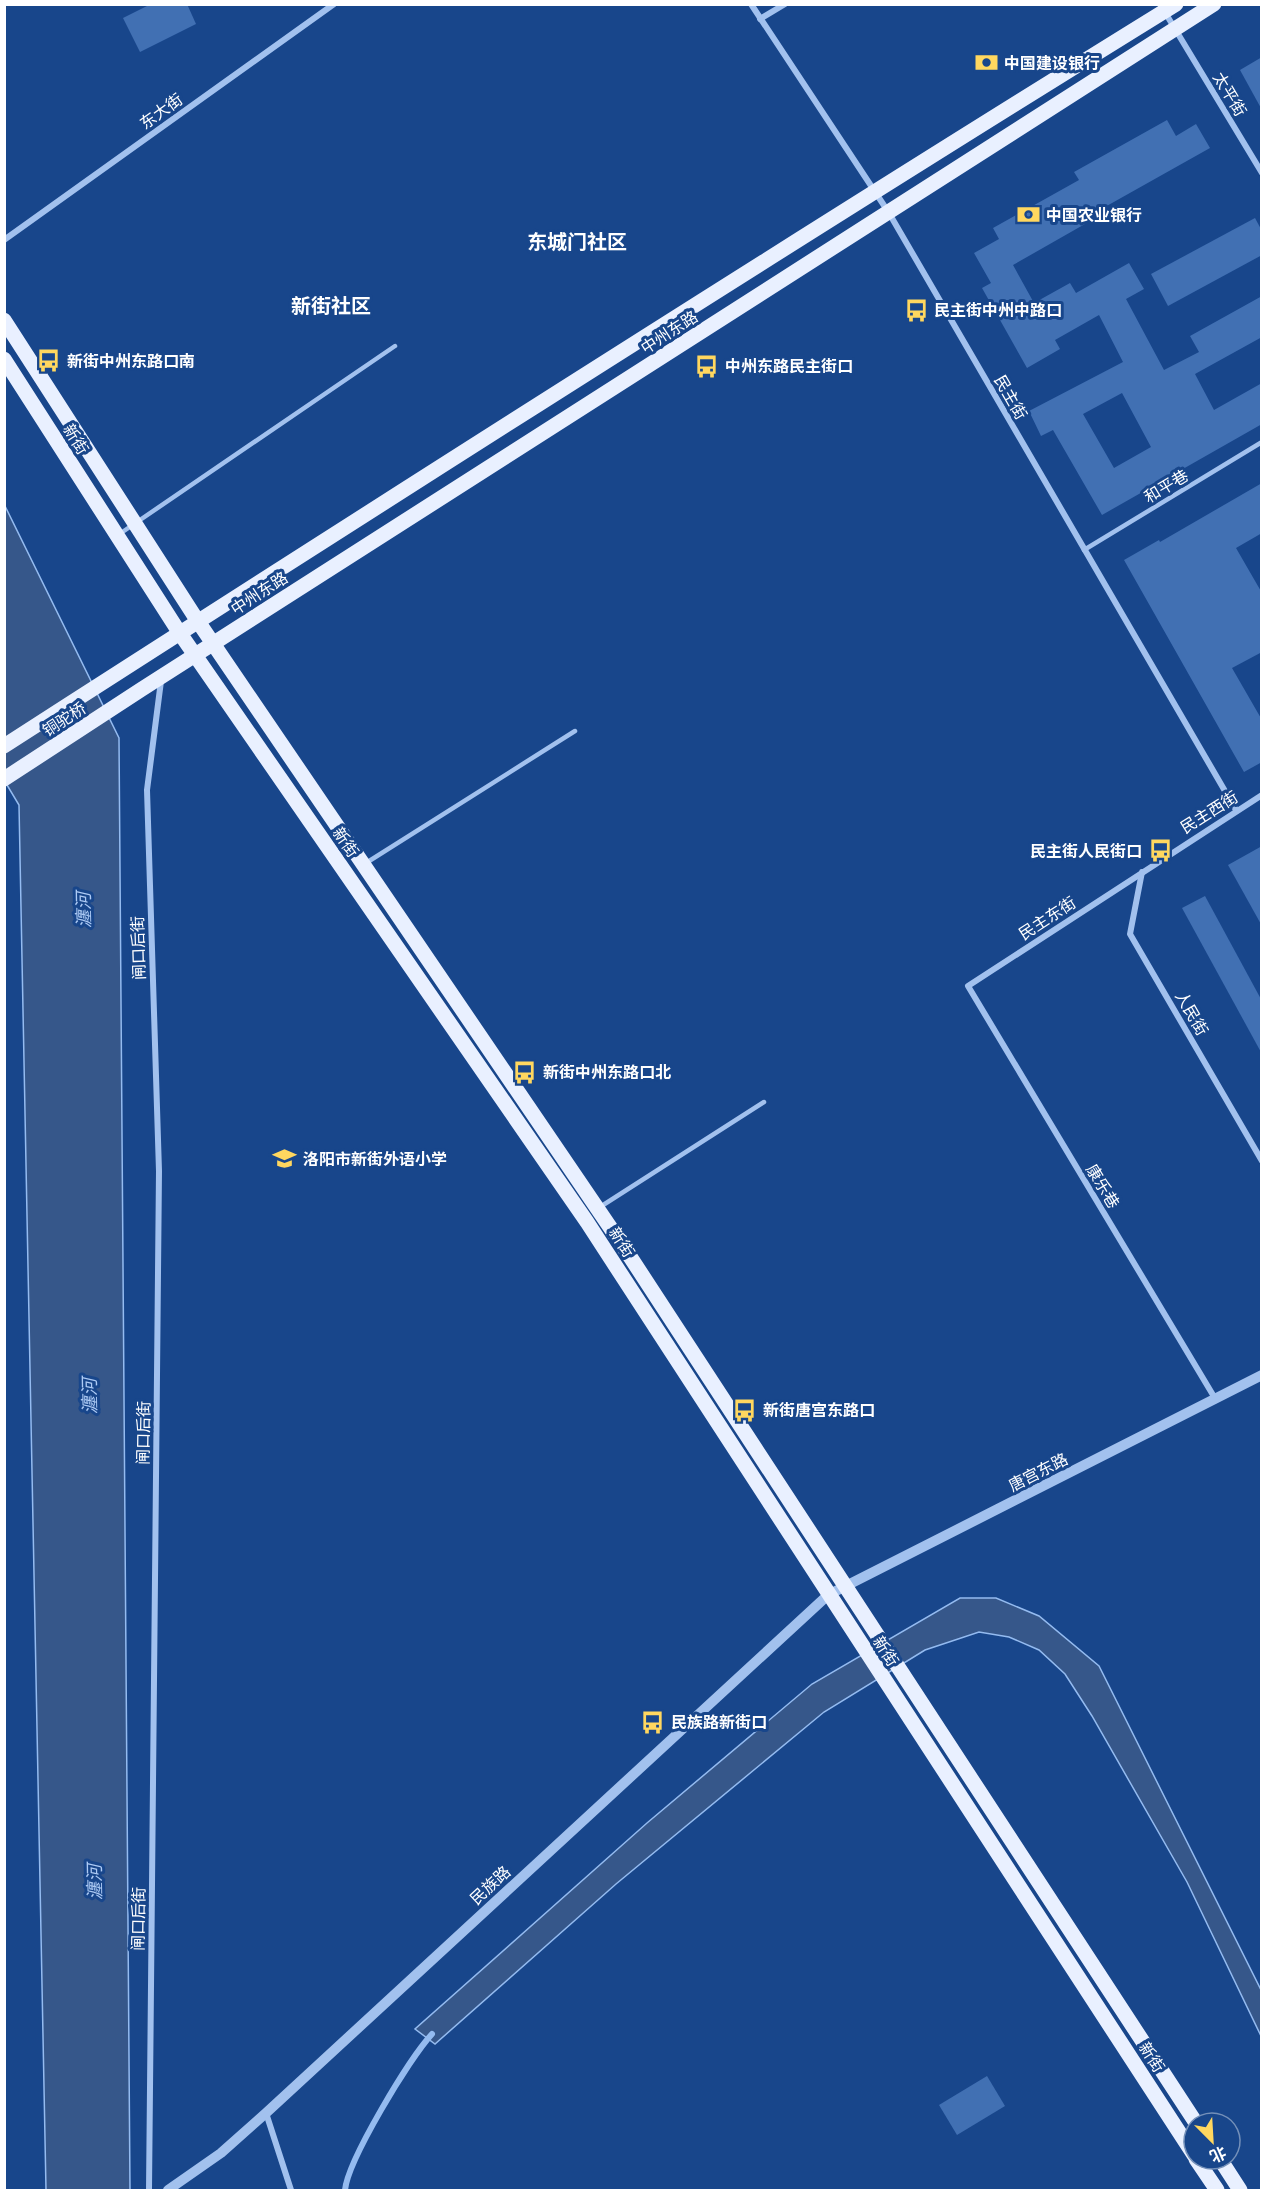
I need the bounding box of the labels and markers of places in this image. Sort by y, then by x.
bank icon: 中国建设银行 [973,50,999,76]
place label: 中国建设银行 [1004,52,1100,74]
bank icon: 中国农业银行 [1015,202,1041,228]
place label: 中国农业银行 [1046,204,1142,226]
bus stop icon: 民主街中州中路口 [903,297,929,323]
place label: 民主街中州中路口 [934,299,1062,321]
bus stop icon: 新街中州东路口南 [36,348,62,374]
place label: 新街中州东路口南 [67,350,195,372]
bus stop icon: 中州东路民主街口 [694,353,720,379]
place label: 中州东路民主街口 [725,355,853,377]
bus stop icon: 民主街人民街口 [1147,838,1173,864]
place label: 民主街人民街口 [1030,840,1142,862]
bus stop icon: 新街中州东路口北 [512,1059,538,1085]
place label: 新街中州东路口北 [543,1061,671,1083]
school or university icon: 洛阳市新街外语小学 [272,1146,298,1172]
place label: 洛阳市新街外语小学 [303,1148,447,1170]
bus stop icon: 新街唐宫东路口 [732,1397,758,1423]
place label: 新街唐宫东路口 [763,1399,875,1421]
bus stop icon: 民族路新街口 [640,1709,666,1735]
place label: 民族路新街口 [671,1711,767,1733]

